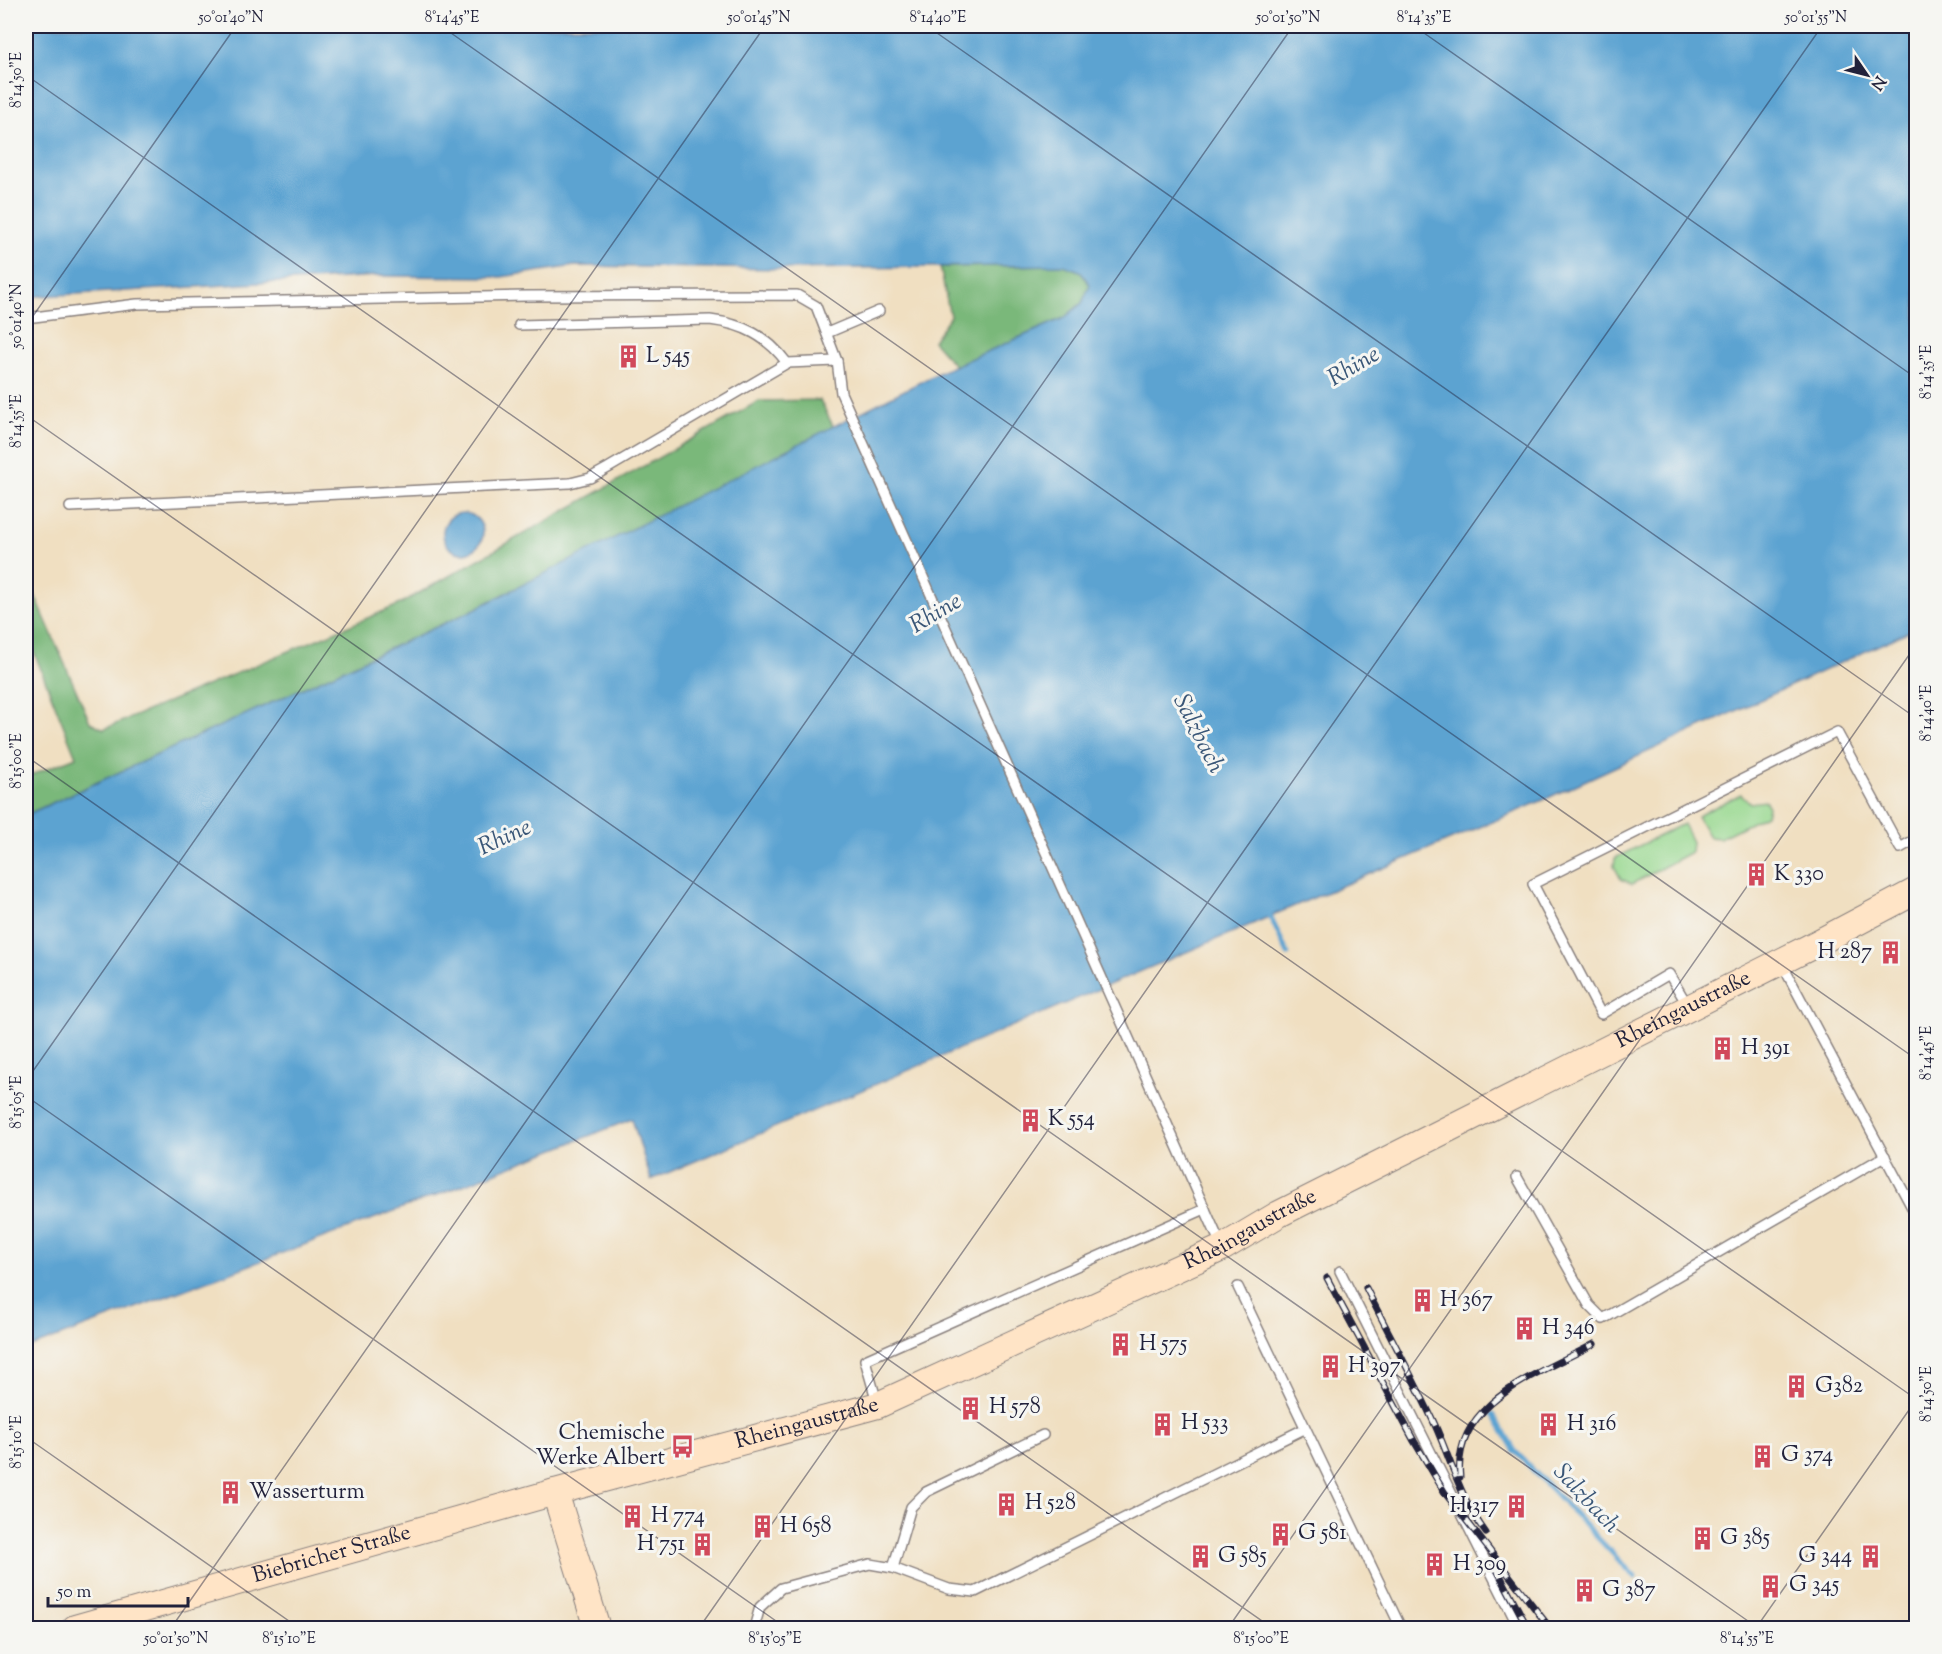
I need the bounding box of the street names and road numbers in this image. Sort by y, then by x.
street label: Rheingaustraße [1611,963,1757,1058]
street label: Rheingaustraße [1179,1181,1323,1279]
street label: Rheingaustraße [732,1389,883,1459]
street label: Biebricher Straße [249,1518,415,1593]

